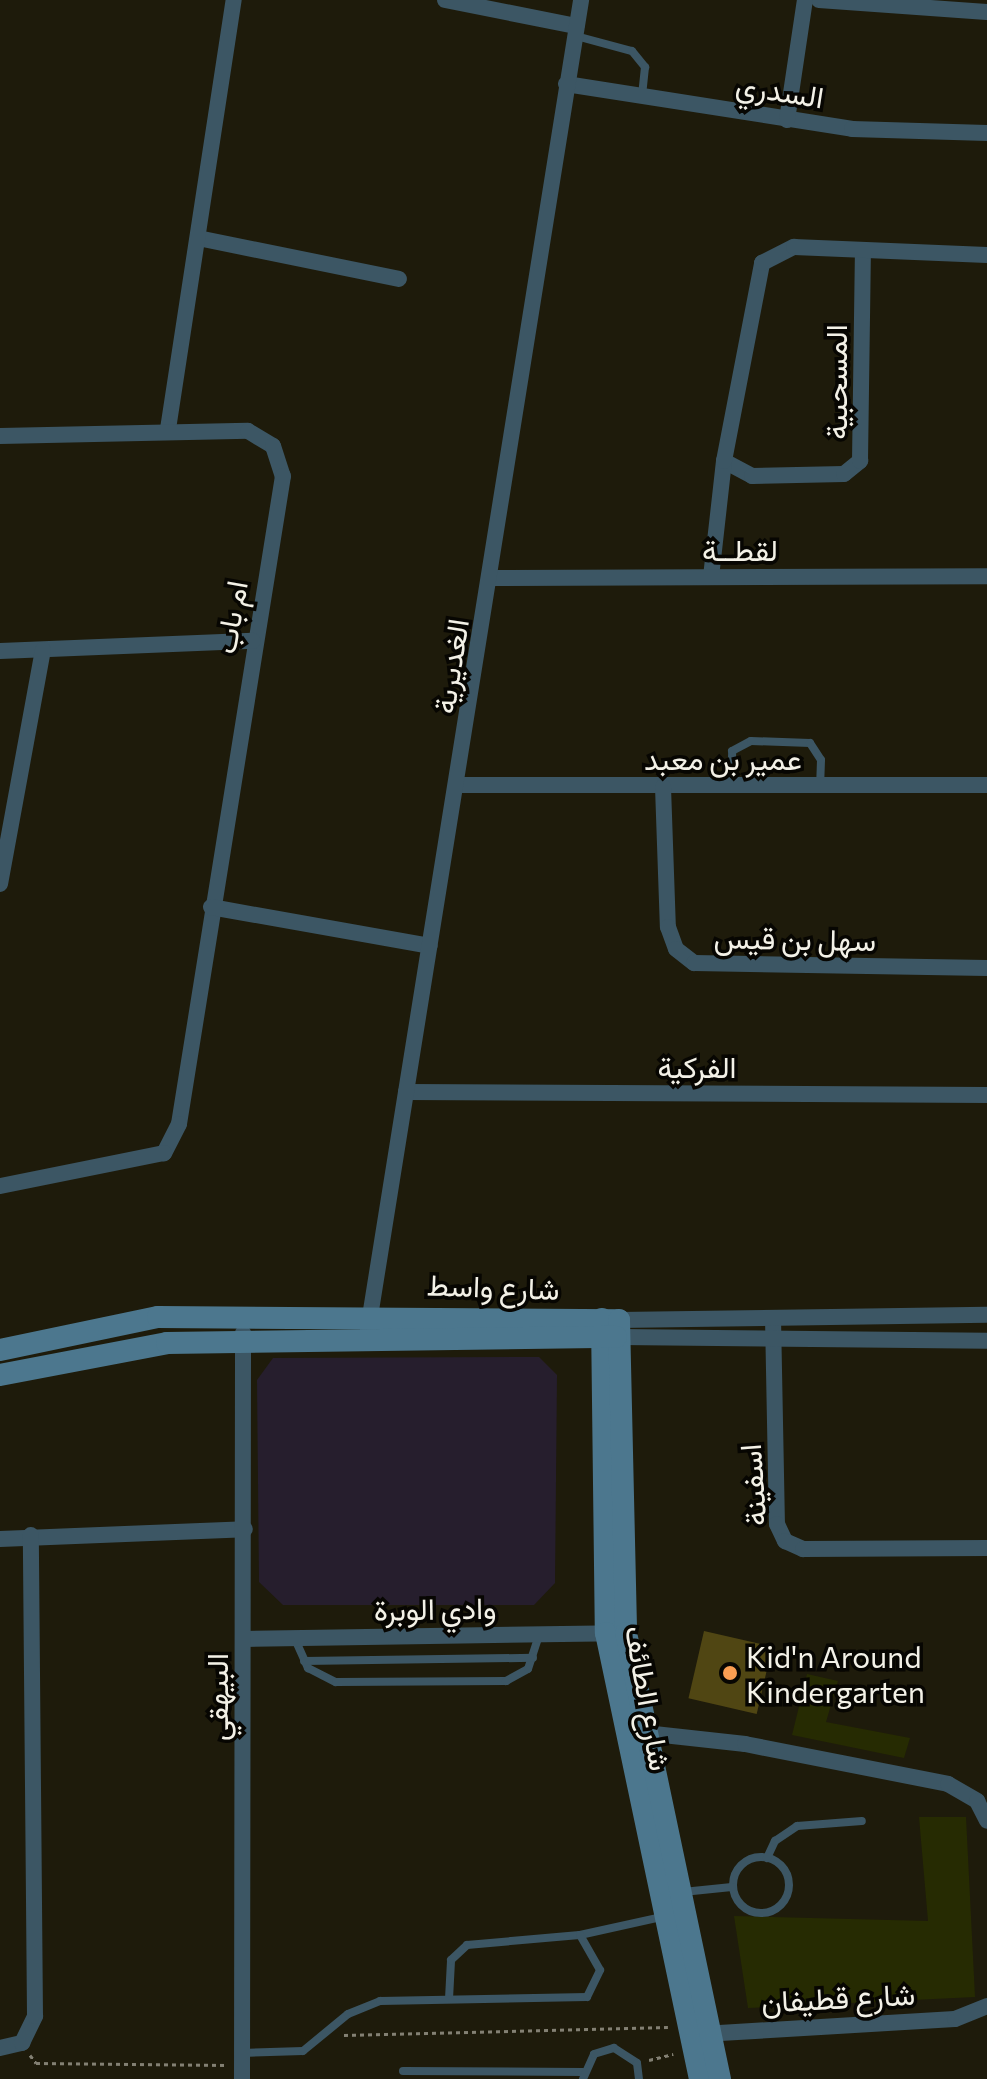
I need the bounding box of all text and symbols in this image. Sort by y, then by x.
street label: السدري [734,65,826,115]
street label: المسحبية [817,324,853,440]
street label: لقطــة [702,531,778,567]
street label: ام باب [206,578,254,656]
street label: الغديرية [425,616,475,716]
street label: عمير بن معبد [644,740,802,776]
street label: سهل بن قيس [714,919,876,957]
street label: الفركية [657,1048,737,1084]
street label: شارع واسط [426,1266,560,1306]
street label: اسفينة [731,1443,773,1527]
street label: وادي الوبرة [373,1589,497,1627]
street label: شارع الطائف [619,1623,679,1773]
place label: Kid'n Around Kindergarten [746,1638,925,1708]
street label: البيهقي [198,1653,234,1741]
marker: Kid'n Around Kindergarten [721,1664,739,1682]
street label: شارع قطيفان [760,1975,916,2019]

